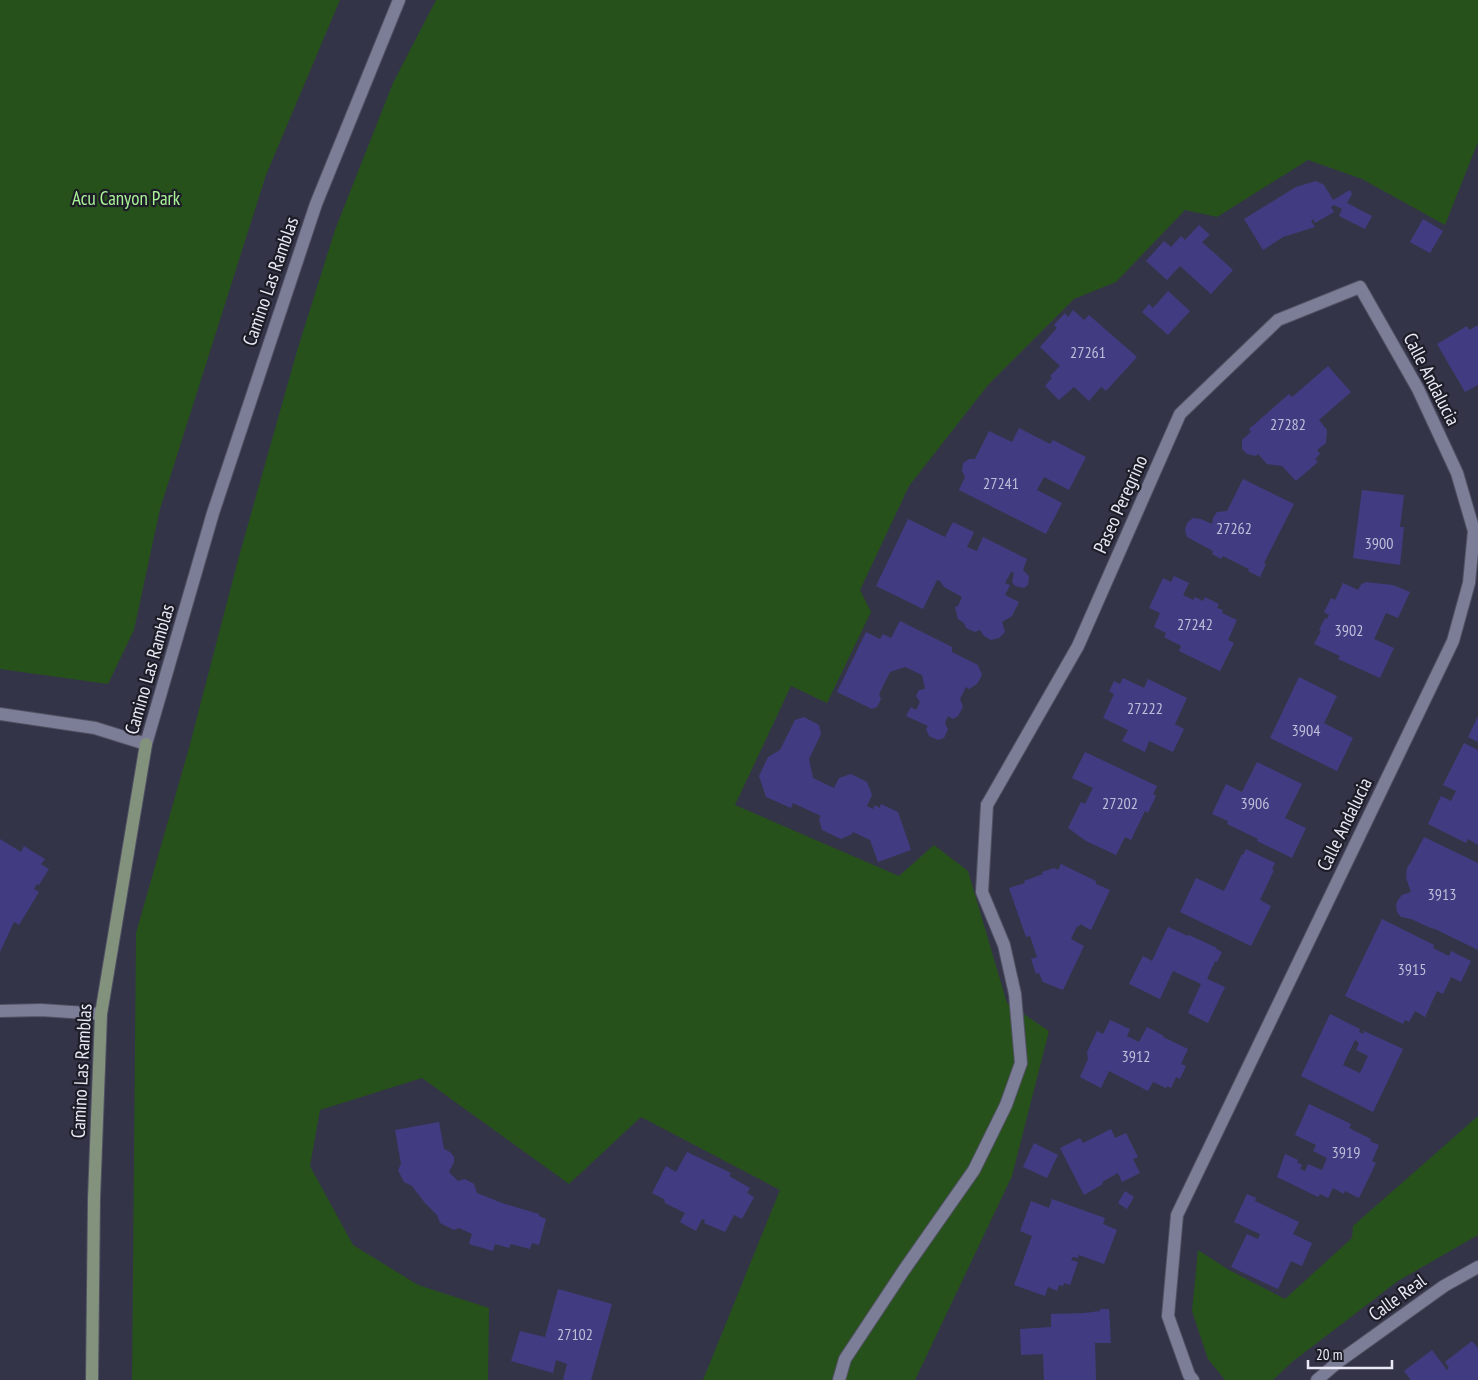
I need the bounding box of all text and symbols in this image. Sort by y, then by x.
park label: Acu Canyon Park [72,186,181,210]
street label: Camino Las Ramblas [237,213,303,349]
street label: Calle Andalucia [1398,329,1466,429]
house number: 27261 [1070,342,1106,362]
house number: 27282 [1270,414,1306,434]
street label: Paseo Peregrino [1088,451,1152,557]
house number: 27241 [983,473,1019,493]
house number: 27262 [1216,518,1252,538]
house number: 3900 [1365,533,1393,553]
street label: Camino Las Ramblas [119,601,179,737]
house number: 27242 [1177,614,1213,634]
house number: 3902 [1335,620,1363,640]
house number: 27222 [1127,698,1163,718]
house number: 3904 [1292,720,1320,740]
street label: Calle Andalucia [1311,774,1377,874]
house number: 27202 [1102,793,1138,813]
house number: 3906 [1241,793,1269,813]
house number: 3913 [1428,884,1456,904]
house number: 3915 [1398,959,1426,979]
street label: Camino Las Ramblas [65,1003,97,1139]
house number: 3912 [1122,1046,1150,1066]
house number: 3919 [1332,1142,1360,1162]
street label: Calle Real [1364,1268,1431,1326]
house number: 27102 [557,1324,593,1344]
scale bar [1308,1338,1392,1370]
text: 20 m [1316,1345,1342,1364]

